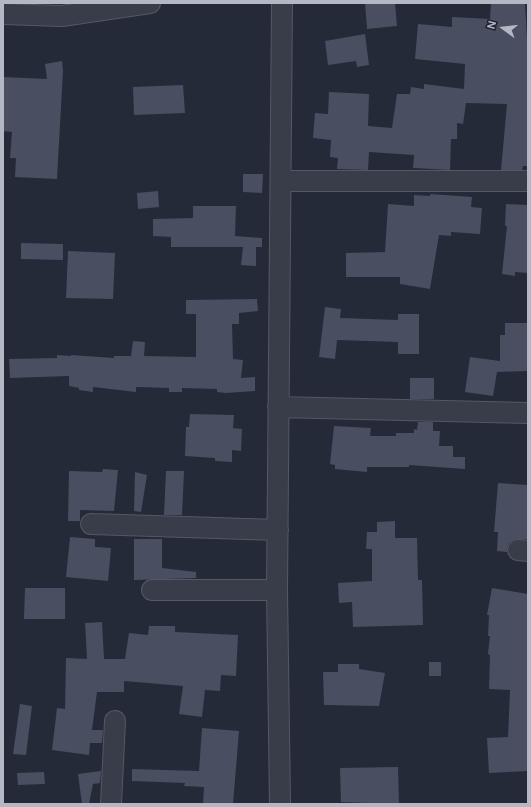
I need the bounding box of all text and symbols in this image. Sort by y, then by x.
north arrow [483,8,523,48]
text: N [484,19,499,31]

